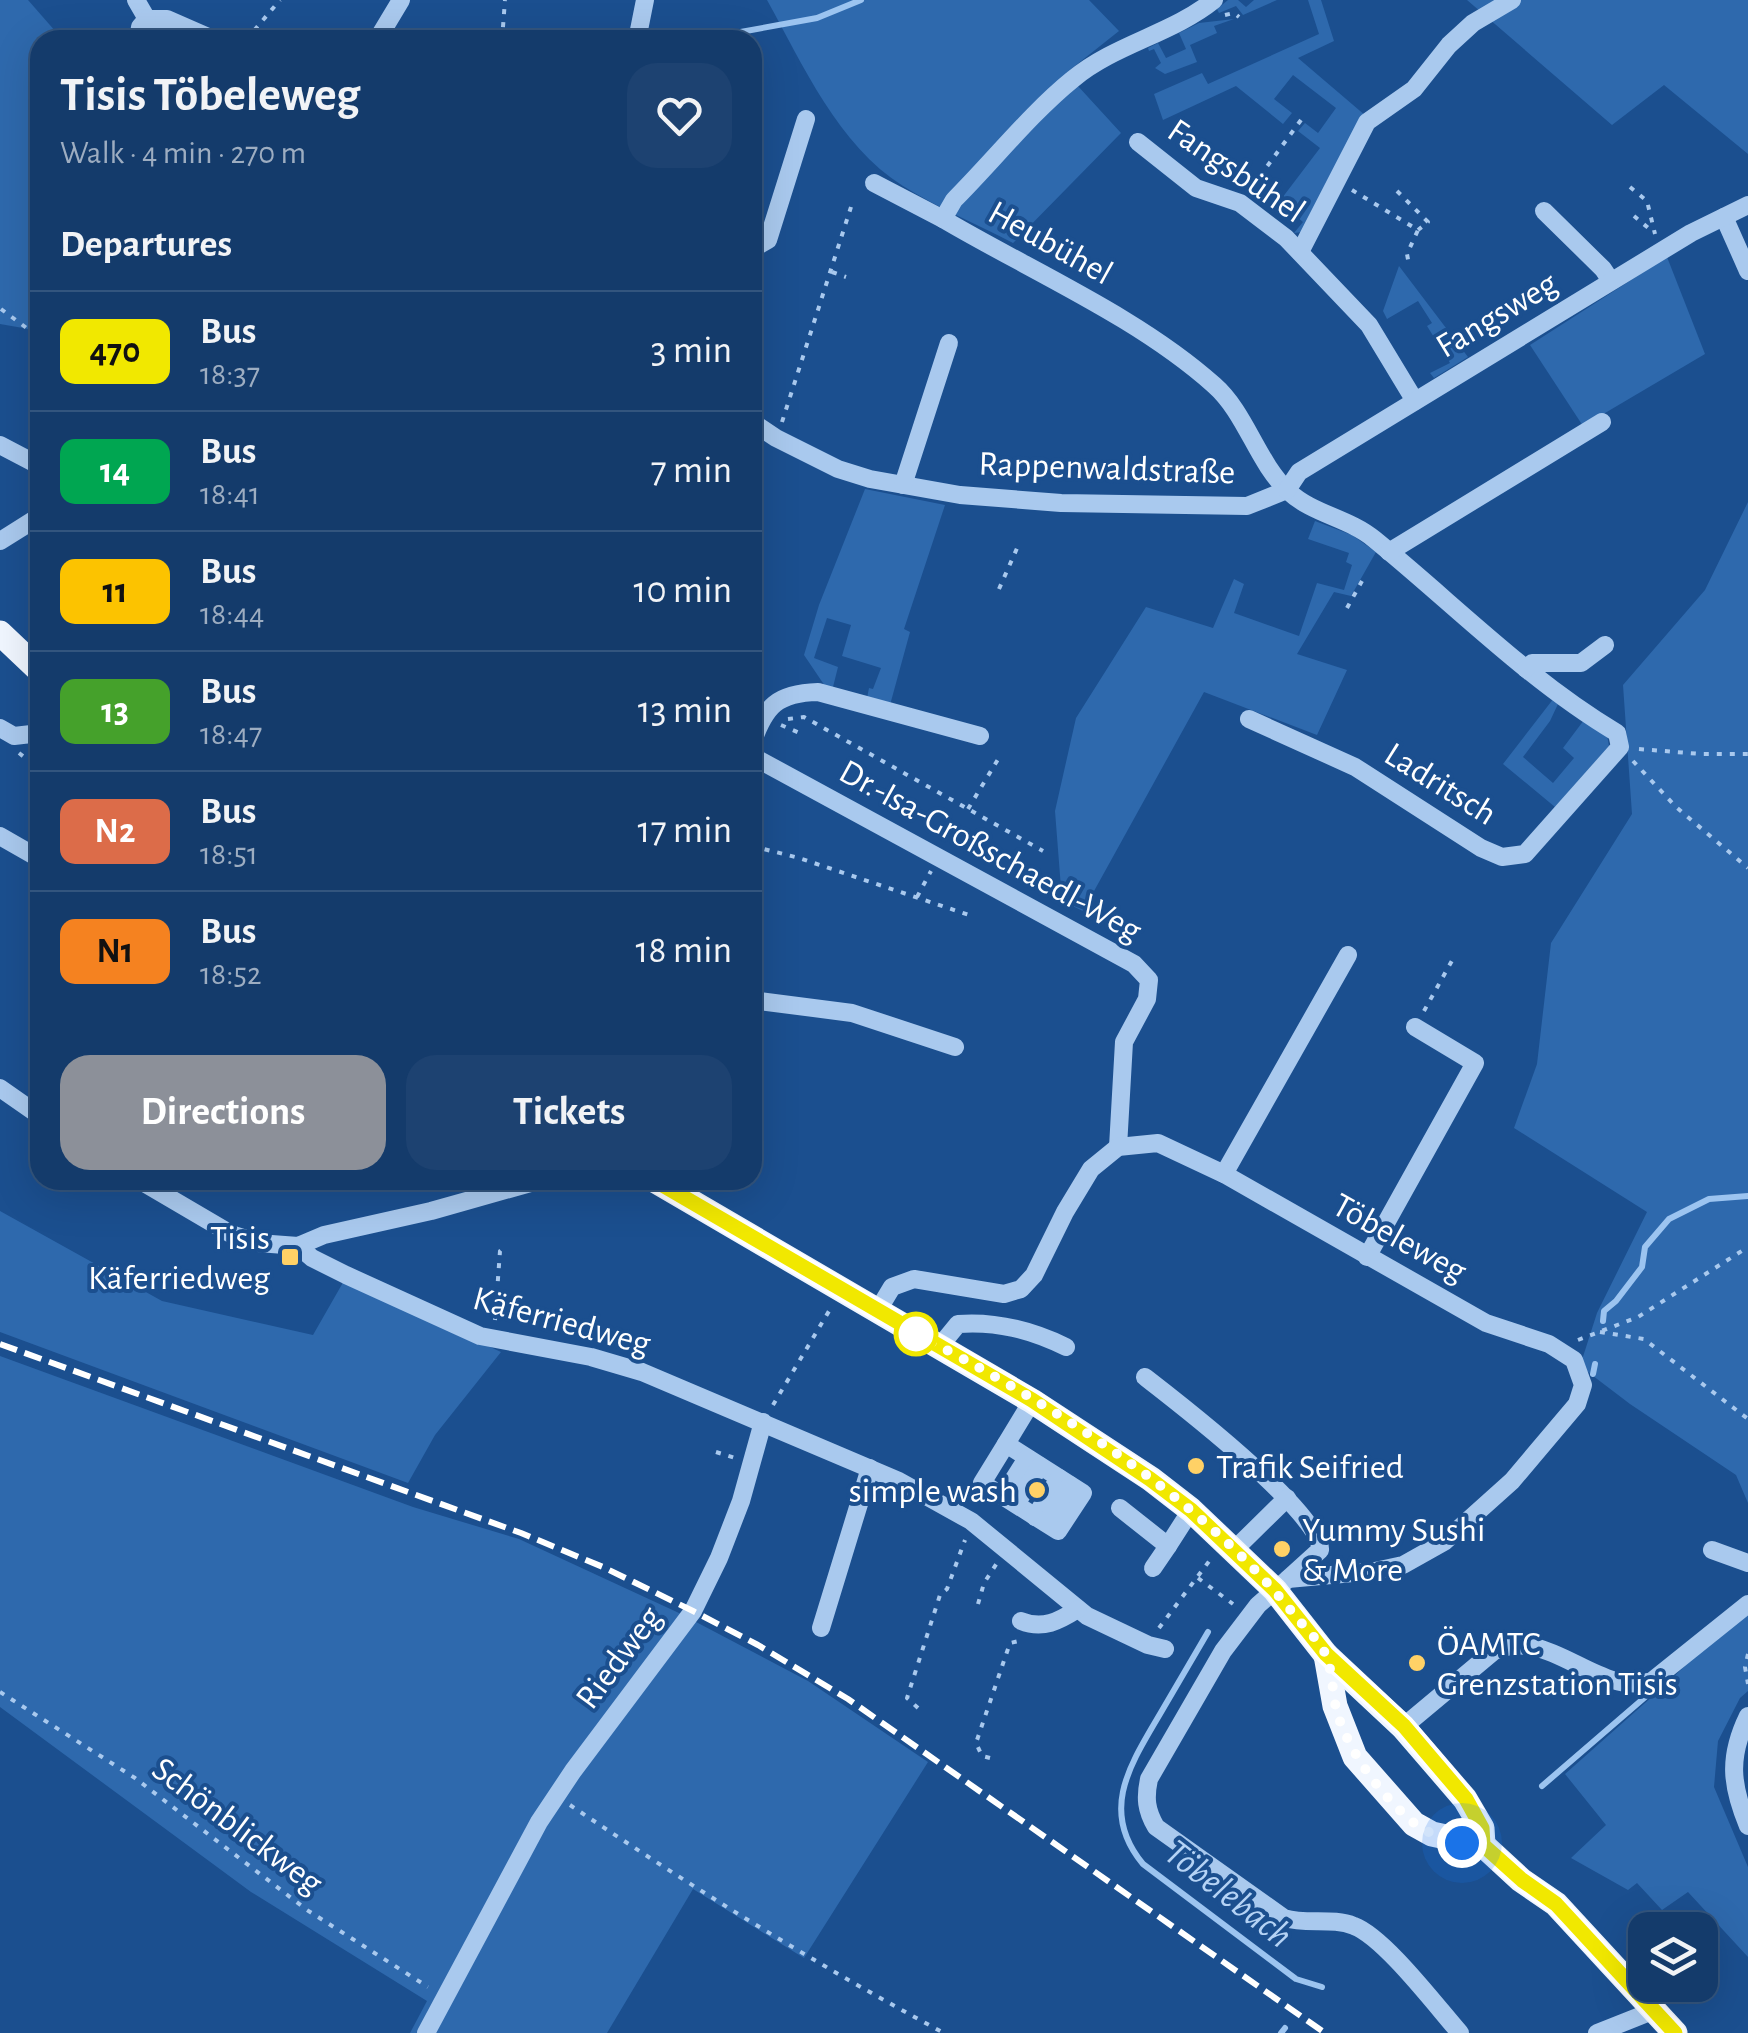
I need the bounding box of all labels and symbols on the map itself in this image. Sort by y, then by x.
street label: Fangsbühel [1161,113,1311,230]
street label: Heubühel [982,195,1118,292]
street label: Fangsweg [1430,266,1563,365]
street label: Rappenwaldstraße [978,447,1236,490]
street label: Ladritsch [1378,736,1502,832]
street label: Dr.-Isa-Großschaedl-Weg [833,754,1147,949]
street label: Töbeleweg [1327,1187,1472,1289]
place label: Tisis Käferriedweg [88,1221,270,1296]
marker: Tisis Käferriedweg [279,1246,301,1268]
street label: Käferriedweg [469,1281,654,1362]
unlabelled marker [895,1313,937,1355]
place label: Trafik Seifried [1216,1450,1404,1485]
marker: Trafik Seifried [1185,1455,1207,1477]
place label: simple wash [849,1474,1017,1509]
marker: simple wash [1026,1479,1048,1501]
place label: Yummy Sushi & More [1302,1513,1485,1588]
marker: Yummy Sushi & More [1271,1538,1293,1560]
street label: Riedweg [570,1600,669,1716]
place label: ÖAMTC Grenzstation Tisis [1437,1626,1678,1702]
marker: ÖAMTC Grenzstation Tisis [1406,1652,1428,1674]
street label: Schönblickweg [146,1751,329,1901]
your location [1437,1818,1487,1868]
water label: Töbelebach [1157,1833,1299,1956]

